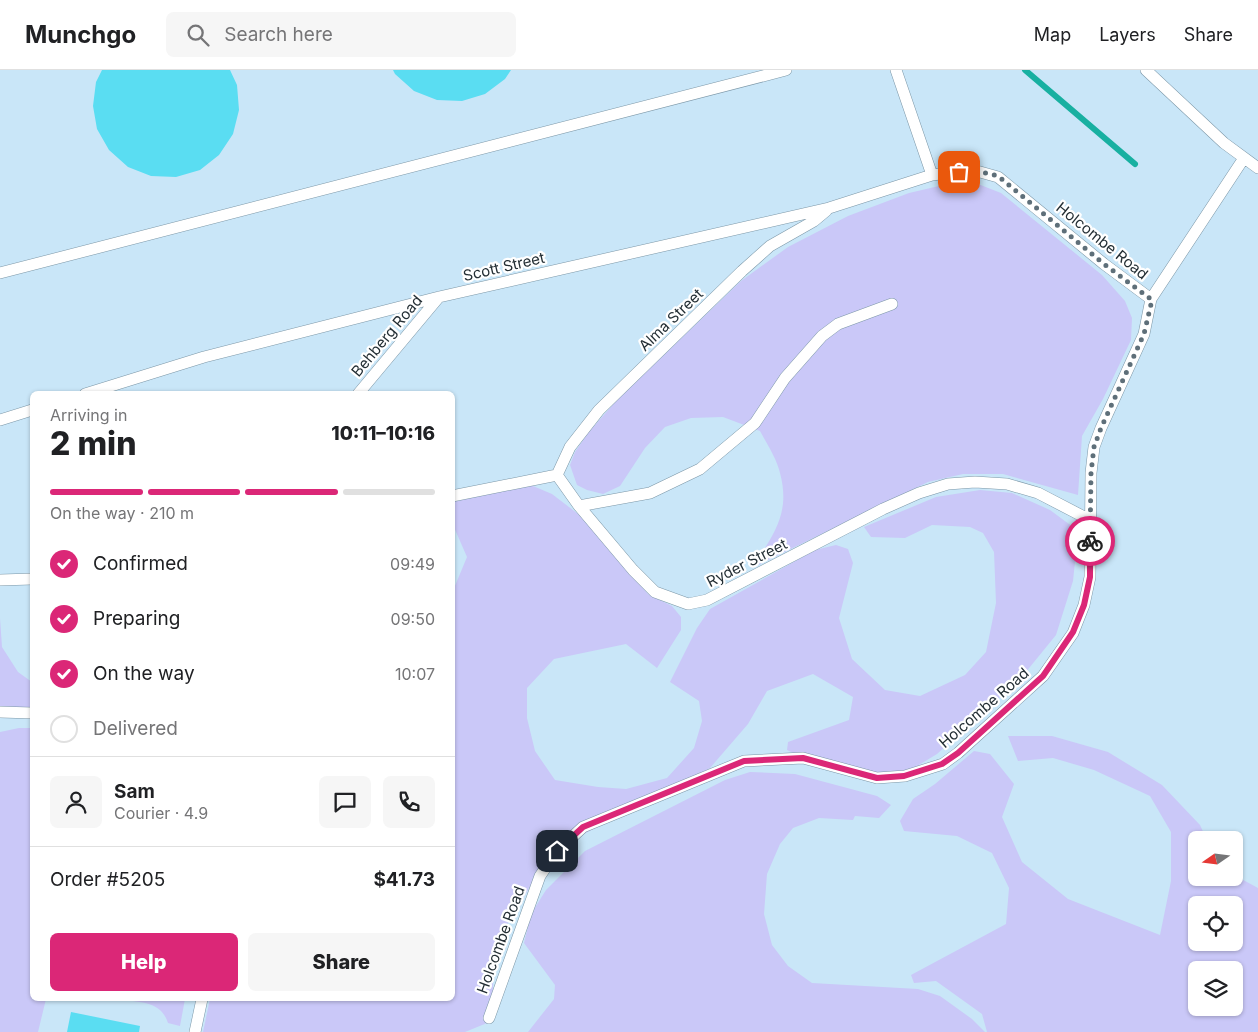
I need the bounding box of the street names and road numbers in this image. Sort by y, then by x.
street label: Holcombe Road [1053,198,1152,283]
street label: Scott Street [461,248,547,285]
street label: Alma Street [635,284,707,355]
street label: Behberg Road [347,291,426,380]
street label: Ryder Street [703,534,790,591]
street label: Holcombe Road [935,663,1032,752]
street label: Holcombe Road [472,884,529,996]

